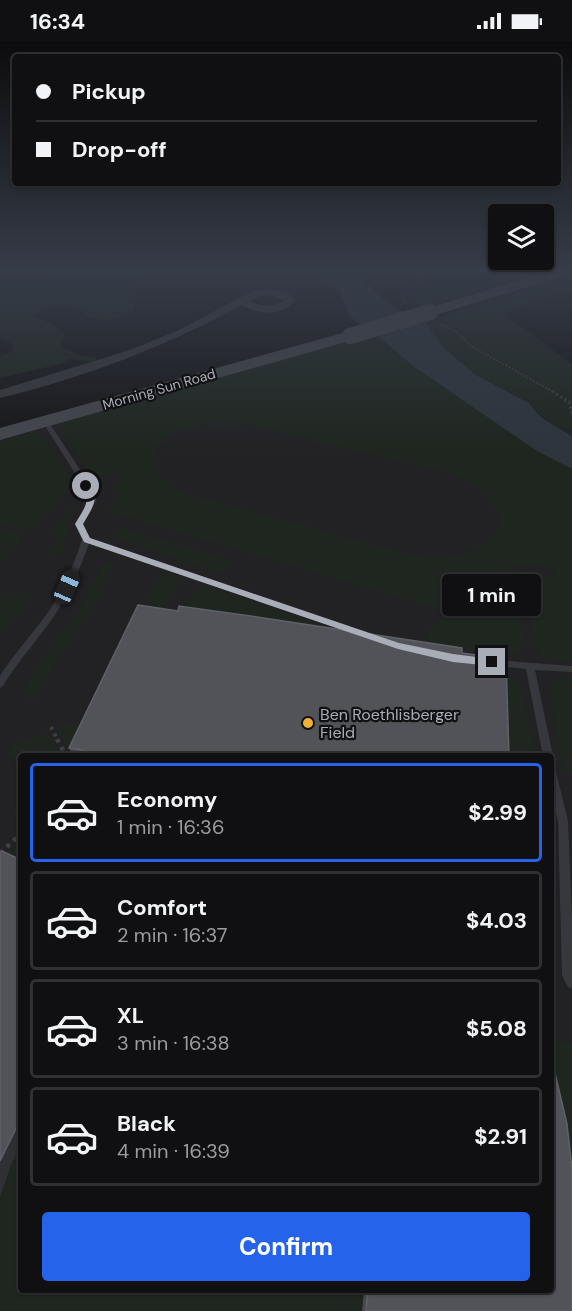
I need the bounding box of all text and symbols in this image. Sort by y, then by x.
text: 16:34 [30,7,85,36]
text: Pickup [72,77,146,106]
text: Drop-off [72,135,167,164]
map controls [488,204,554,270]
button: layers [488,204,554,270]
street label: Morning Sun Road [100,364,218,414]
route start [72,472,99,499]
car [51,567,83,607]
callout: 1 min [442,575,542,617]
text: 1 min [467,582,516,608]
route end [478,648,505,675]
place label: Ben Roethlisberger Field [320,704,459,743]
marker: Ben Roethlisberger Field [301,716,315,730]
text: Economy [117,785,217,814]
icon: car [45,786,99,840]
text: $2.99 [468,798,527,827]
text: 1 min · 16:36 [117,814,224,840]
text: Comfort [117,893,207,922]
icon: car [45,894,99,948]
text: $4.03 [466,906,527,935]
text: 2 min · 16:37 [117,922,228,948]
text: XL [117,1001,144,1030]
icon: car [45,1002,99,1056]
text: $5.08 [466,1014,527,1043]
text: 3 min · 16:38 [117,1030,230,1056]
text: Black [117,1109,176,1138]
icon: car [45,1110,99,1164]
text: $2.91 [474,1122,527,1151]
text: 4 min · 16:39 [117,1138,230,1164]
button: Confirm [42,1212,530,1281]

